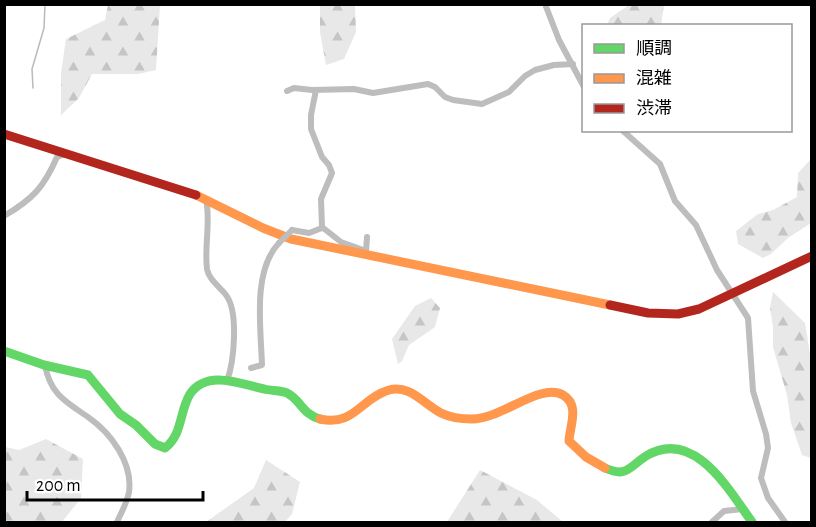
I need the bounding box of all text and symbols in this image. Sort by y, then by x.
legend [582,24,792,132]
text: 順調 [636,40,672,58]
text: 混雑 [636,68,672,88]
text: 渋滞 [636,99,672,118]
scale bar [27,464,202,502]
text: 200 m [36,477,81,495]

